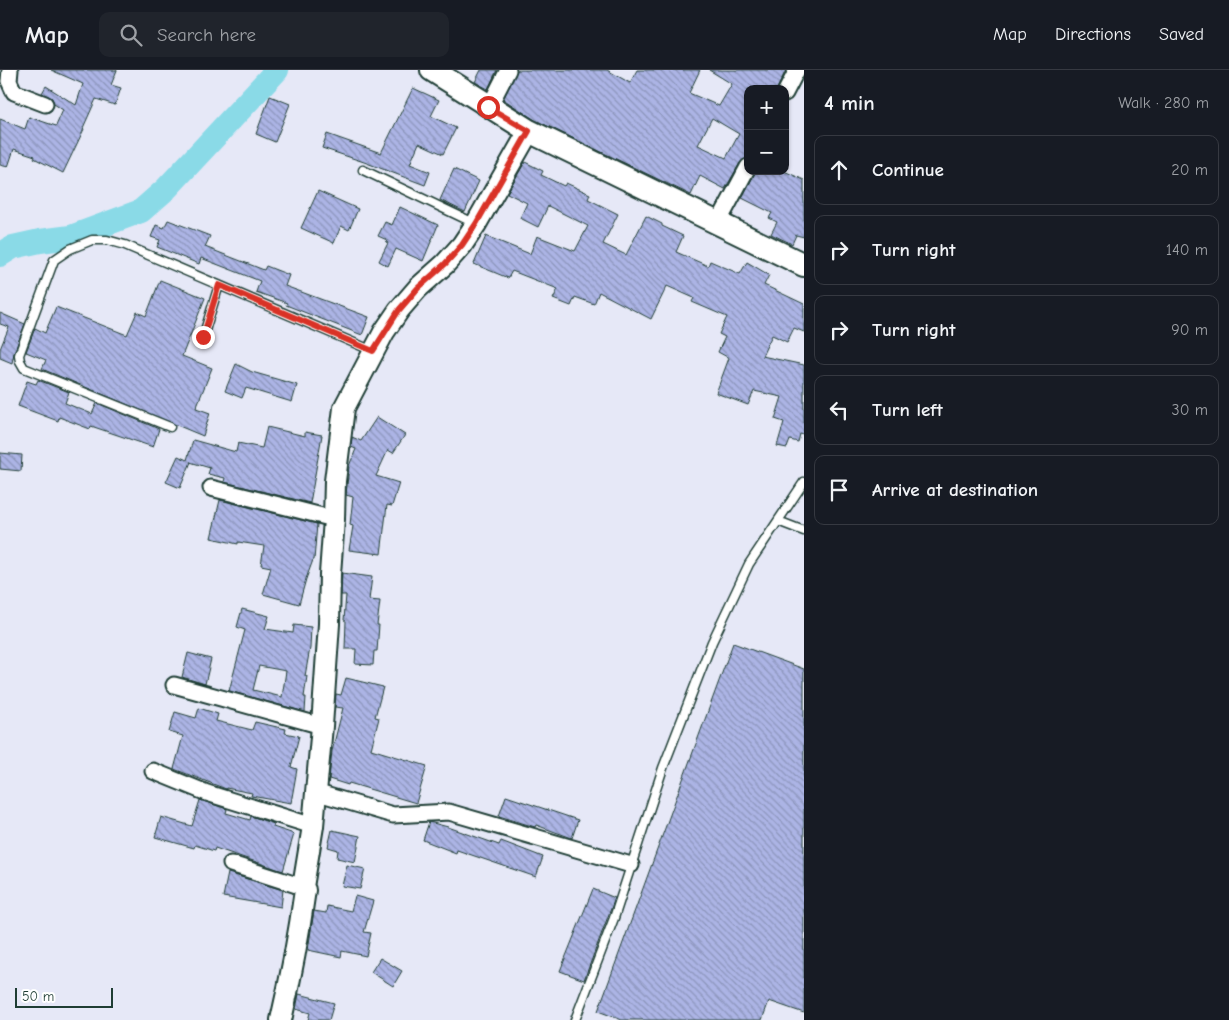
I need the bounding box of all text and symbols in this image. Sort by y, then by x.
search box [99,12,449,57]
text: Map [25,21,69,49]
icon: search [117,21,145,49]
text: Search here [157,24,256,46]
text: Map [993,24,1027,45]
text: Directions [1055,24,1131,45]
text: Saved [1159,24,1204,45]
map controls [744,85,789,175]
button: + [744,85,789,130]
text: 4 min [824,91,875,115]
text: Walk · 280 m [1118,94,1209,112]
route start [477,96,500,119]
button: − [744,130,789,175]
icon: ahead [825,156,853,184]
text: Continue [872,159,944,181]
text: 20 m [1171,161,1208,179]
icon: right [825,236,853,264]
text: Turn right [872,239,956,261]
text: 140 m [1166,241,1208,259]
icon: right [825,316,853,344]
text: Turn right [872,319,956,341]
text: 90 m [1171,321,1208,339]
route end [192,326,215,349]
icon: left [825,396,853,424]
text: Turn left [872,399,943,421]
text: 30 m [1172,401,1208,419]
icon: arrive [825,476,853,504]
text: Arrive at destination [872,479,1038,501]
scale bar [15,985,112,1008]
text: 50 m [22,988,54,1005]

